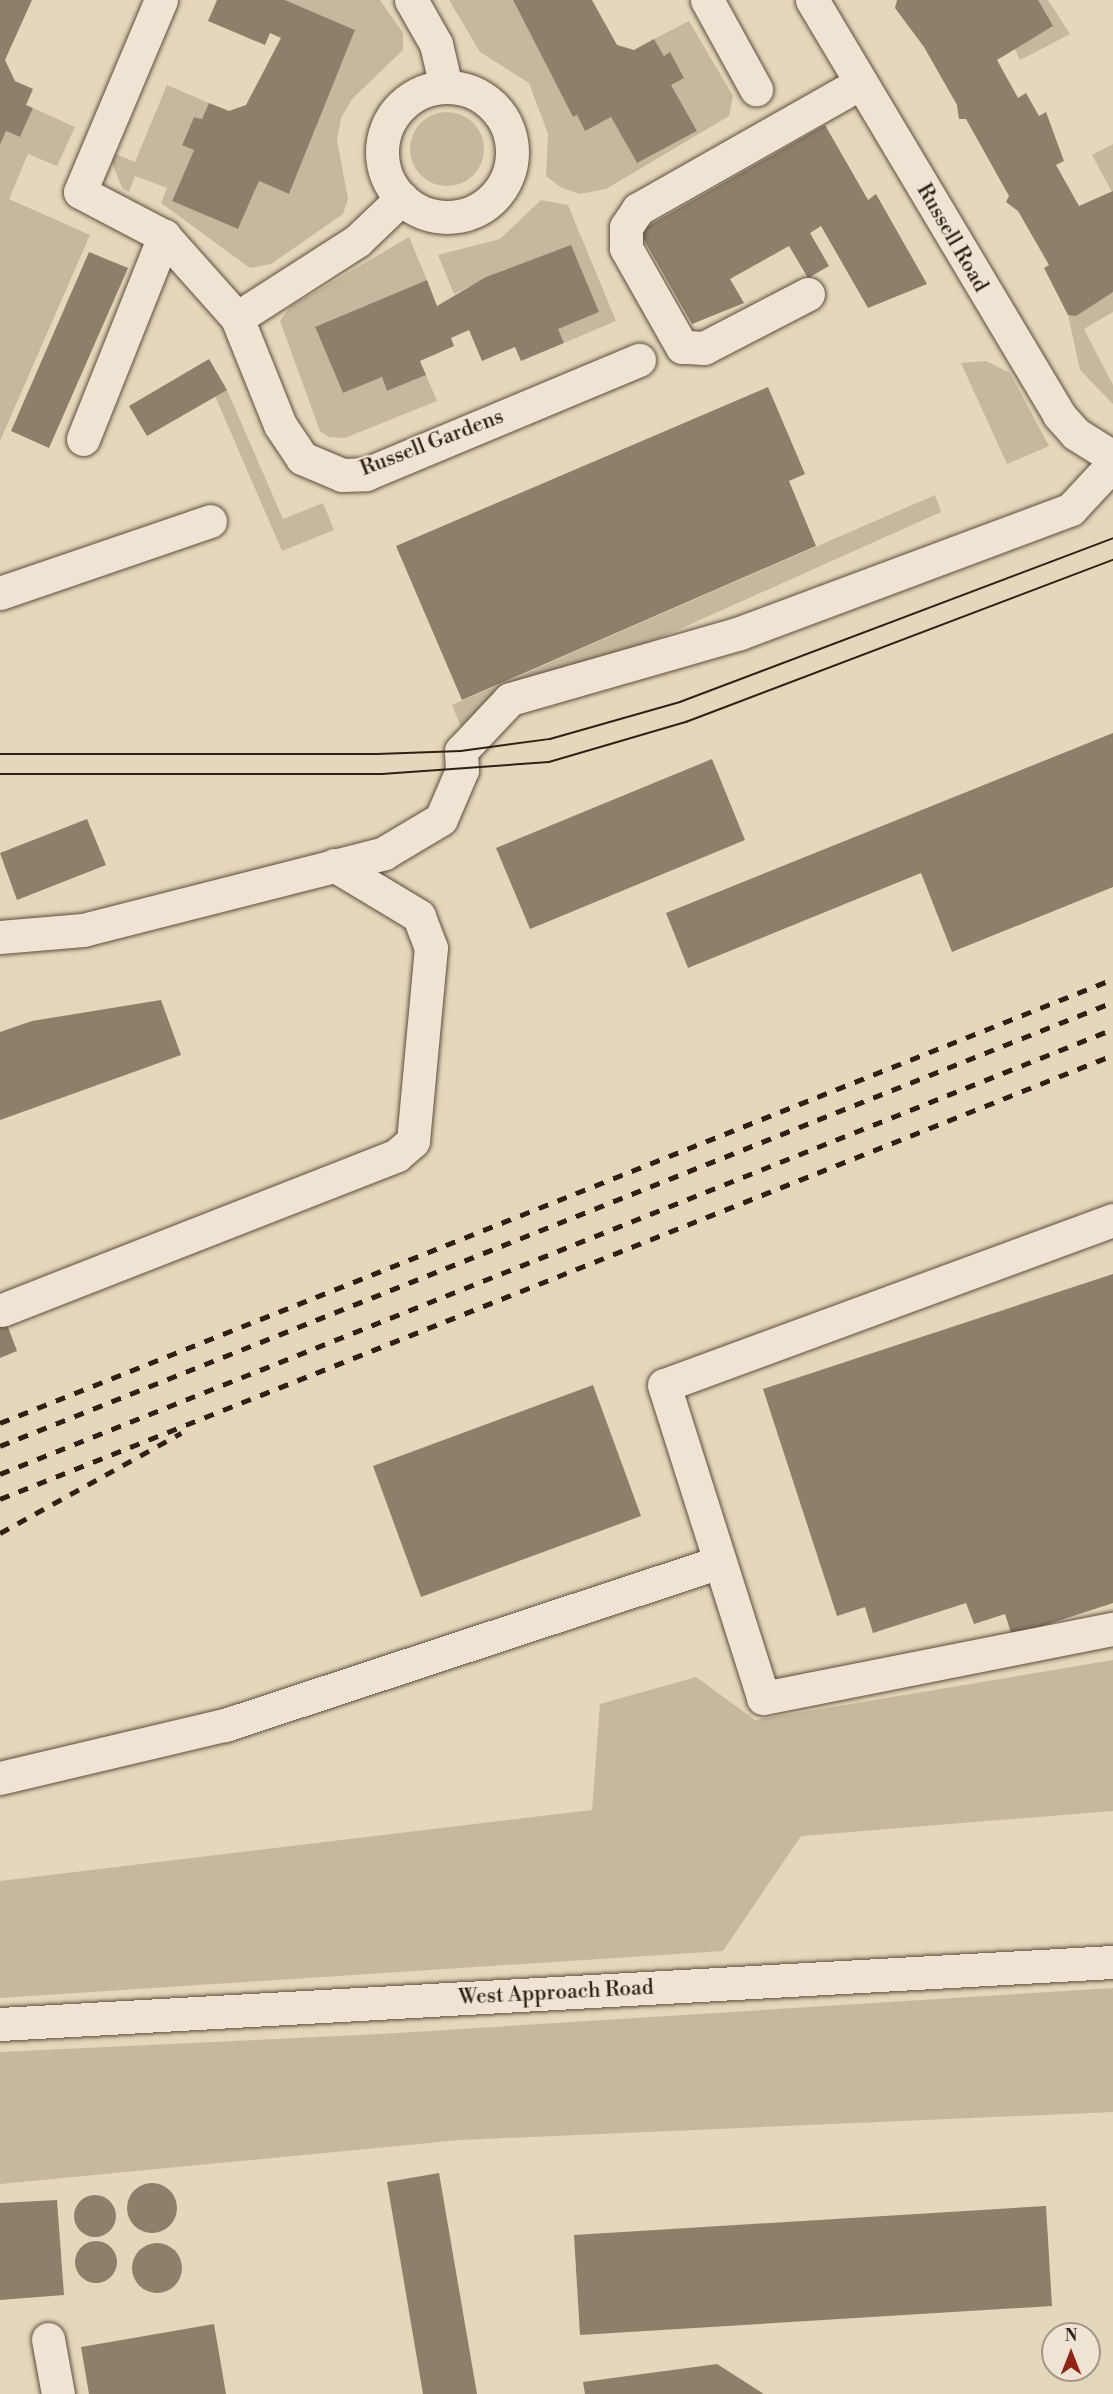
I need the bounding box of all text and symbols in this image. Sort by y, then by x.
street label: Russell Road [911,179,993,297]
street label: Russell Gardens [357,404,507,482]
street label: West Approach Road [458,1975,654,2011]
north arrow [1041,2322,1101,2382]
text: N [1065,2326,1077,2346]

